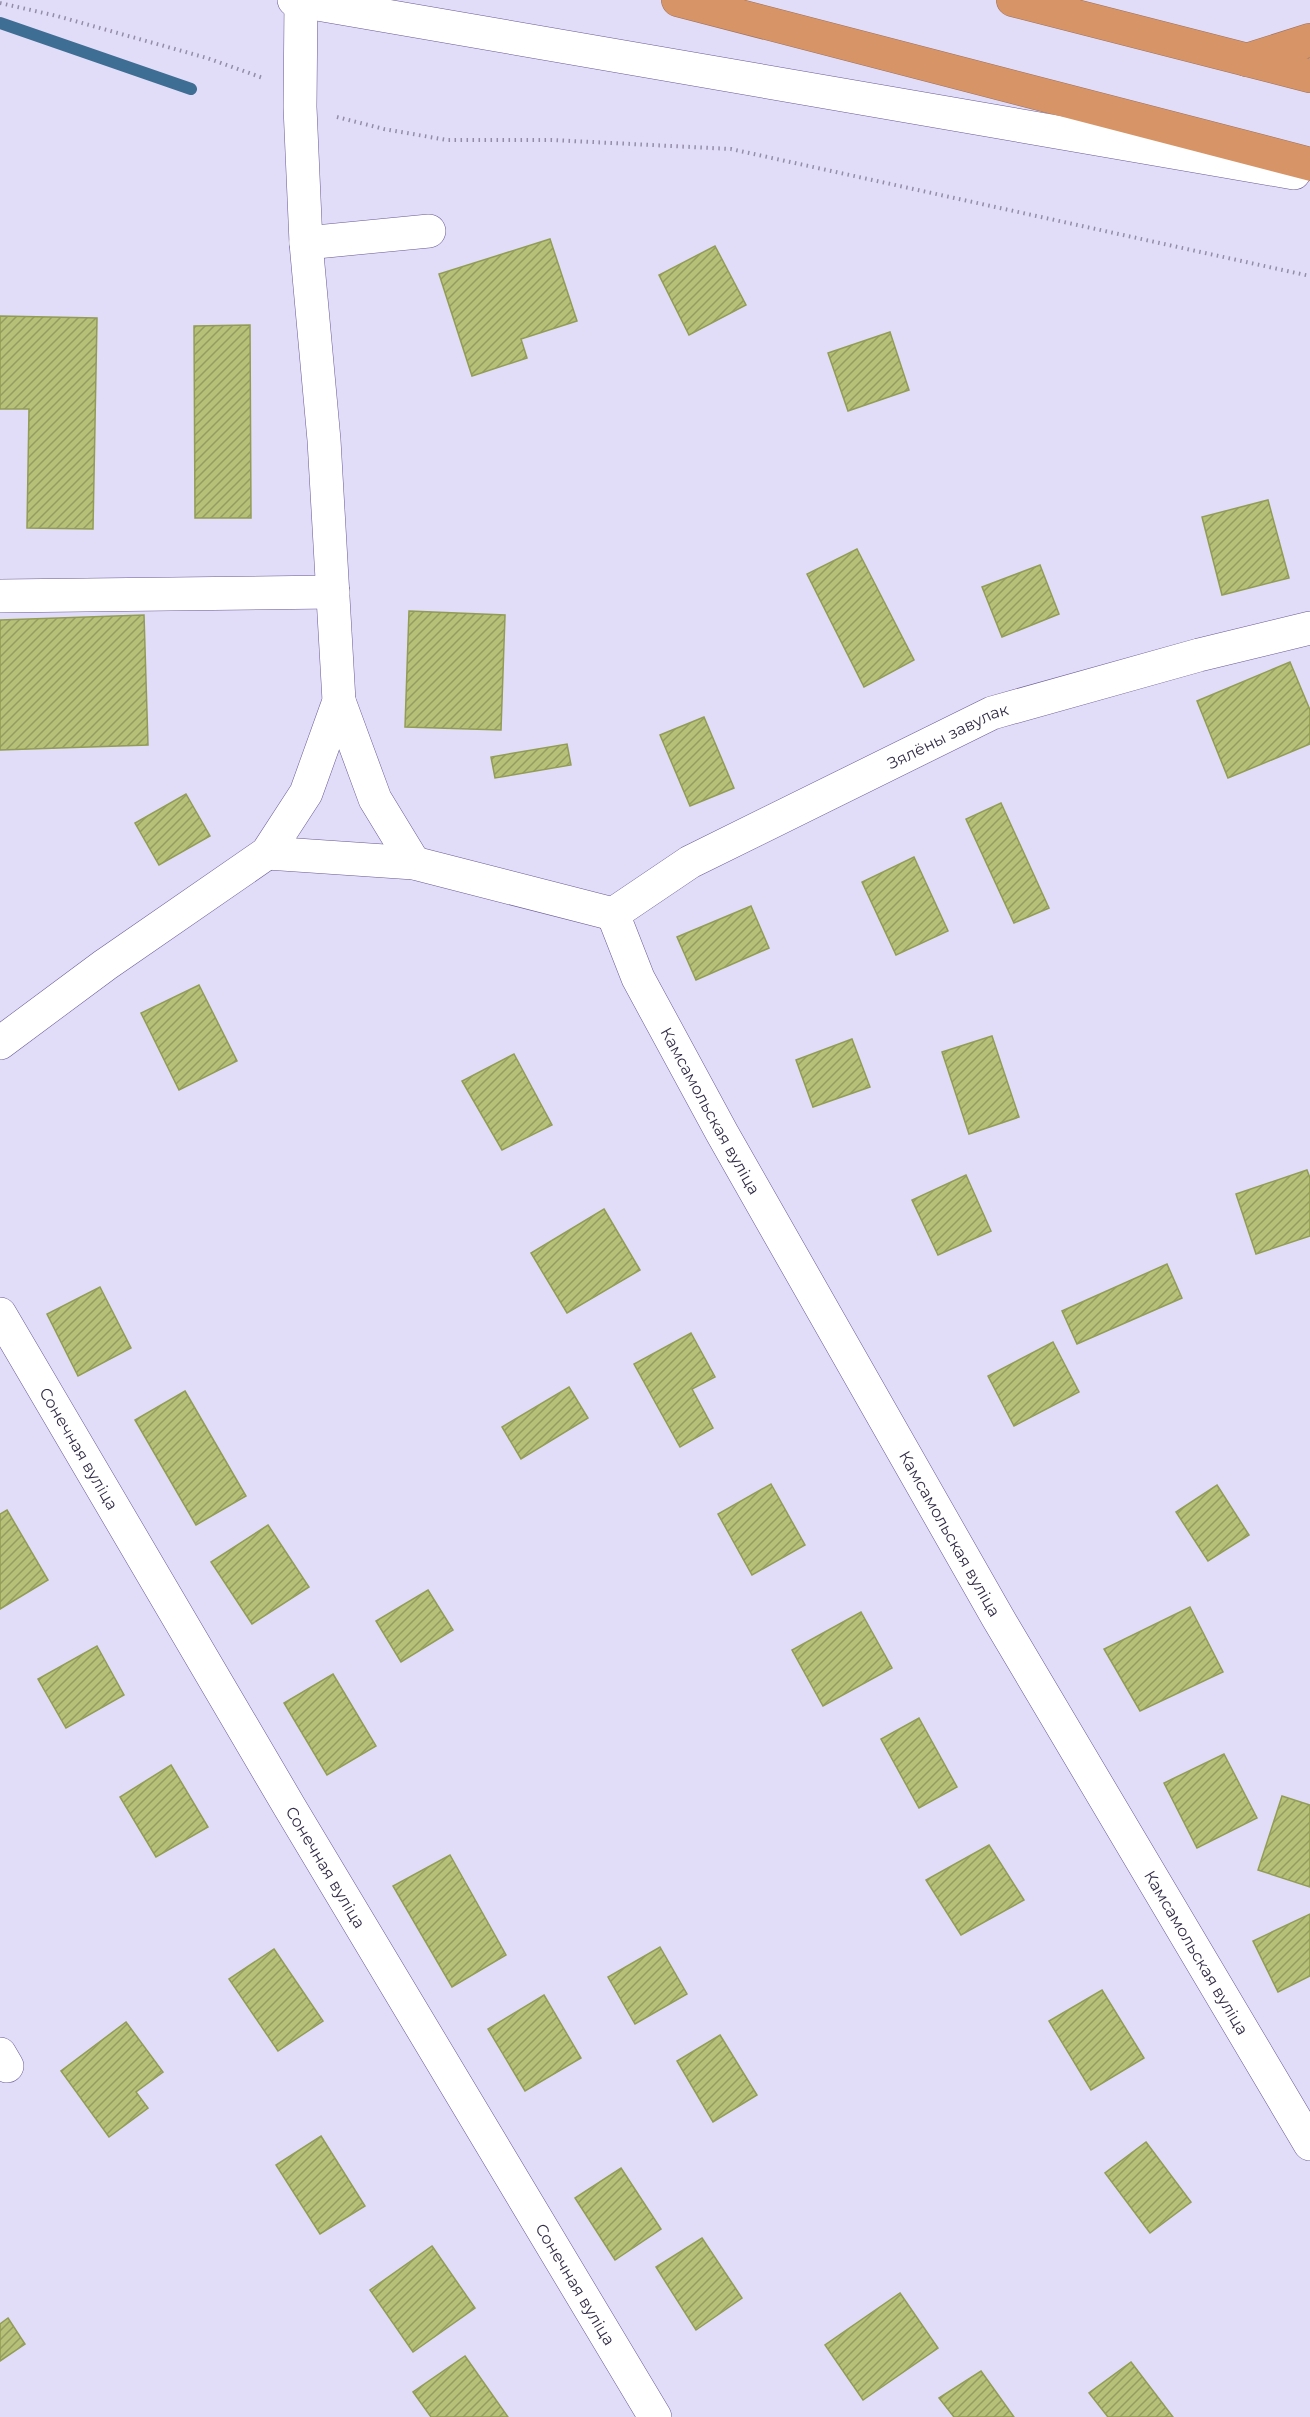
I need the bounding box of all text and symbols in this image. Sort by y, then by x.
street label: Зялёны завулак [884,700,1011,773]
street label: Камсамольская вуліца [657,1024,764,1198]
street label: Сонечная вуліца [35,1384,122,1513]
street label: Камсамольская вуліца [895,1448,1004,1620]
street label: Сонечная вуліца [281,1803,369,1932]
street label: Камсамольская вуліца [1140,1867,1252,2038]
street label: Сонечная вуліца [531,2220,619,2349]

